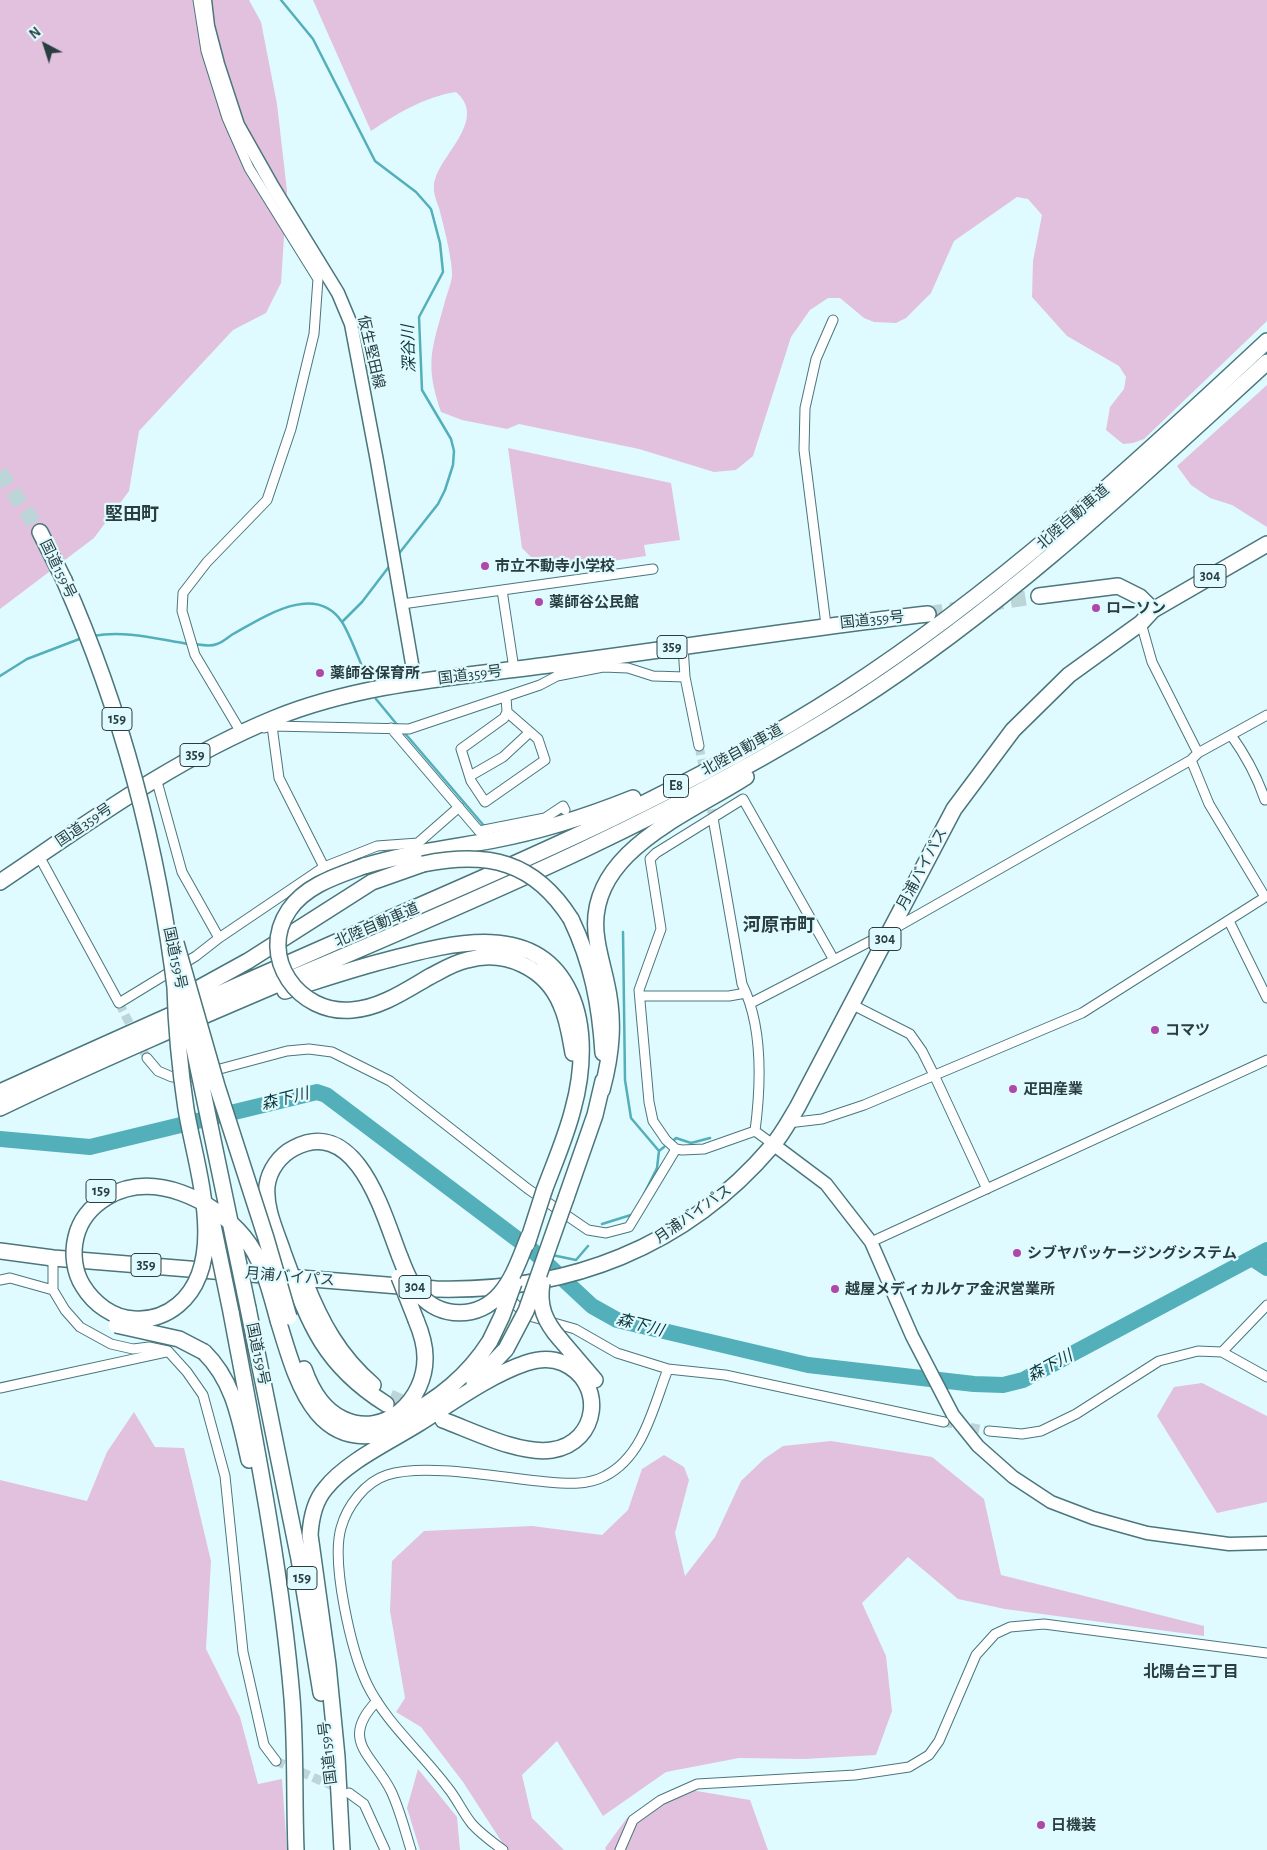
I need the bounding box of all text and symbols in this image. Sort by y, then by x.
north arrow [20,20,70,70]
text: N [27,25,44,42]
street label: 仮生堅田線 [354,313,388,391]
water label: 深谷川 [399,325,419,373]
street label: 北陸自動車道 [1033,481,1113,553]
district label: 堅田町 [105,504,159,526]
street label: 国道159号 [36,537,80,601]
place label: 市立不動寺小学校 [495,557,615,575]
marker: 市立不動寺小学校 [479,560,491,572]
road number: 304 [1194,564,1226,588]
place label: 薬師谷公民館 [549,593,639,611]
marker: 薬師谷公民館 [533,596,545,608]
place label: ローソン [1106,599,1166,617]
marker: ローソン [1090,602,1102,614]
street label: 国道359号 [839,608,905,632]
road number: 359 [657,636,687,659]
street label: 国道359号 [437,662,503,688]
place label: 薬師谷保育所 [330,664,420,682]
marker: 薬師谷保育所 [314,667,326,679]
road number: 159 [102,708,132,731]
street label: 北陸自動車道 [698,720,786,780]
road number: 359 [180,744,210,766]
road number: E8 [664,774,688,798]
street label: 国道359号 [52,800,116,850]
street label: 月浦バイパス [893,825,951,913]
street label: 北陸自動車道 [332,899,422,951]
district label: 河原市町 [743,915,815,937]
street label: 国道159号 [160,925,190,991]
road number: 304 [869,928,901,951]
place label: コマツ [1165,1021,1210,1039]
marker: コマツ [1149,1024,1161,1036]
place label: 疋田産業 [1023,1080,1083,1098]
marker: 疋田産業 [1007,1083,1019,1095]
water label: 森下川 [259,1084,311,1114]
road number: 159 [86,1180,116,1202]
street label: 月浦バイパス [651,1181,735,1247]
place label: シブヤパッケージングシステム [1027,1244,1237,1262]
marker: シブヤパッケージングシステム [1011,1247,1023,1259]
road number: 359 [131,1254,161,1276]
street label: 月浦バイパス [244,1264,336,1290]
road number: 304 [399,1275,431,1298]
place label: 越屋メディカルケア金沢営業所 [845,1280,1055,1298]
marker: 越屋メディカルケア金沢営業所 [829,1283,841,1295]
water label: 森下川 [614,1310,666,1340]
street label: 国道159号 [243,1321,273,1387]
water label: 森下川 [1024,1346,1076,1386]
road number: 159 [287,1566,317,1590]
district label: 北陽台三丁目 [1143,1662,1239,1682]
street label: 国道159号 [315,1720,341,1786]
place label: 日機装 [1051,1816,1096,1834]
marker: 日機装 [1035,1819,1047,1831]

